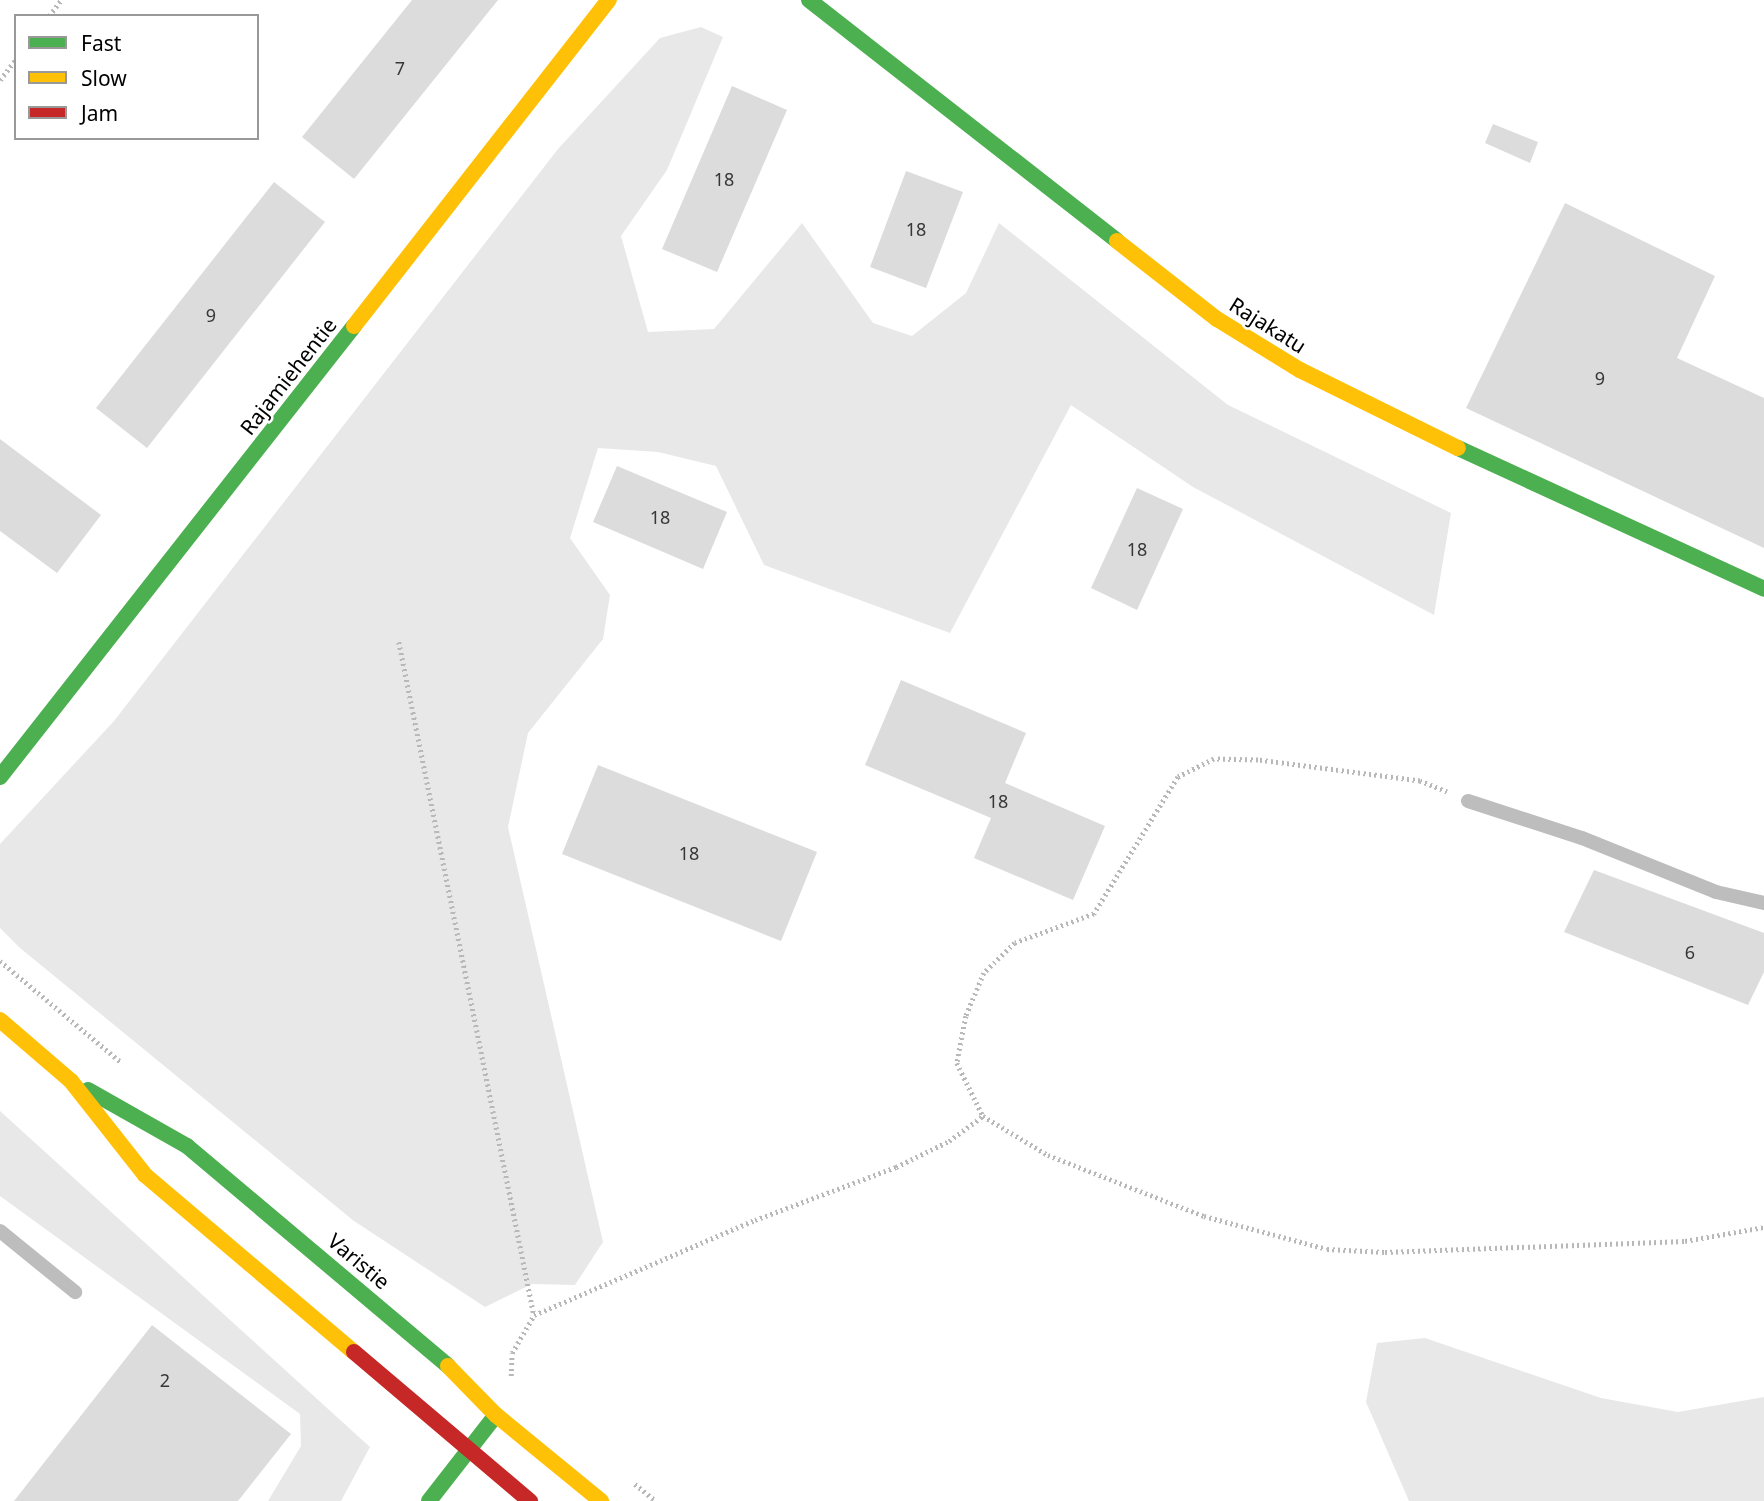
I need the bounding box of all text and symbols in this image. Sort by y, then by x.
legend [14,14,259,140]
text: Fast [81,29,121,57]
house number: 7 [395,57,405,79]
text: Slow [81,64,127,92]
text: Jam [81,99,118,127]
house number: 18 [714,168,734,190]
house number: 18 [906,218,926,240]
street label: Rajakatu [1225,292,1311,358]
house number: 9 [206,304,216,326]
street label: Rajamiehentie [234,312,342,440]
house number: 9 [1595,367,1605,389]
house number: 18 [650,506,670,528]
house number: 18 [1127,538,1147,560]
house number: 18 [988,790,1008,812]
house number: 18 [679,842,699,864]
house number: 6 [1685,941,1695,963]
street label: Varistie [323,1228,395,1294]
house number: 2 [160,1369,170,1391]

